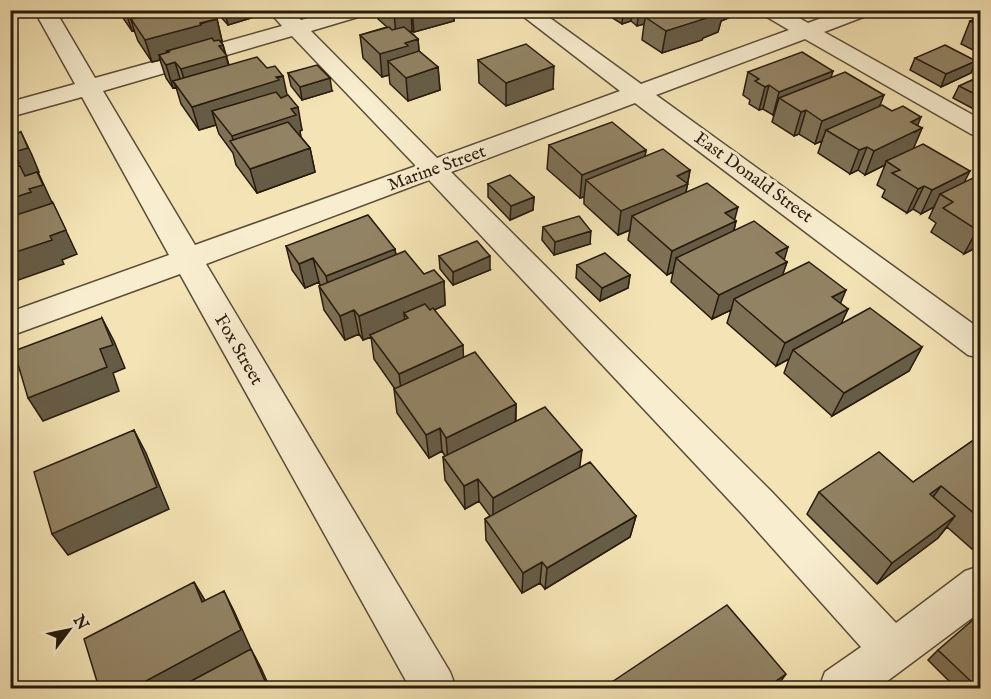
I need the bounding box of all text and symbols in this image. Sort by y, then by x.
street label: East Donald Street [689,127,817,229]
street label: Marine Street [385,141,489,197]
street label: Fox Street [208,310,268,390]
north arrow [39,600,99,660]
text: N [67,611,92,634]

